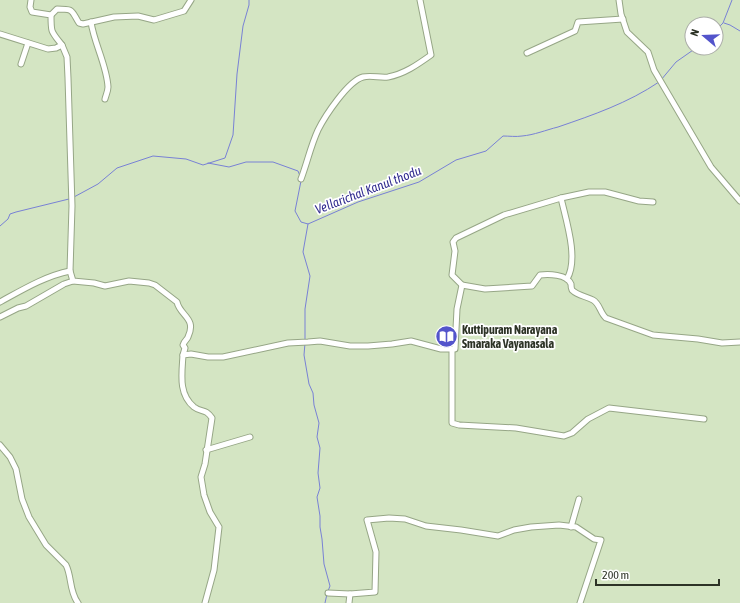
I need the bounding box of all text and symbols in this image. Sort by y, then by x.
north arrow [684,16,724,56]
text: N [688,28,701,38]
water label: Vellarichal Kanul thodu [313,163,423,217]
place label: Kuttipuram Narayana Smaraka Vayanasala [462,323,558,351]
library icon: Kuttipuram Narayana Smaraka Vayanasala [434,324,460,350]
scale bar [596,561,719,587]
text: 200 m [602,568,629,582]

